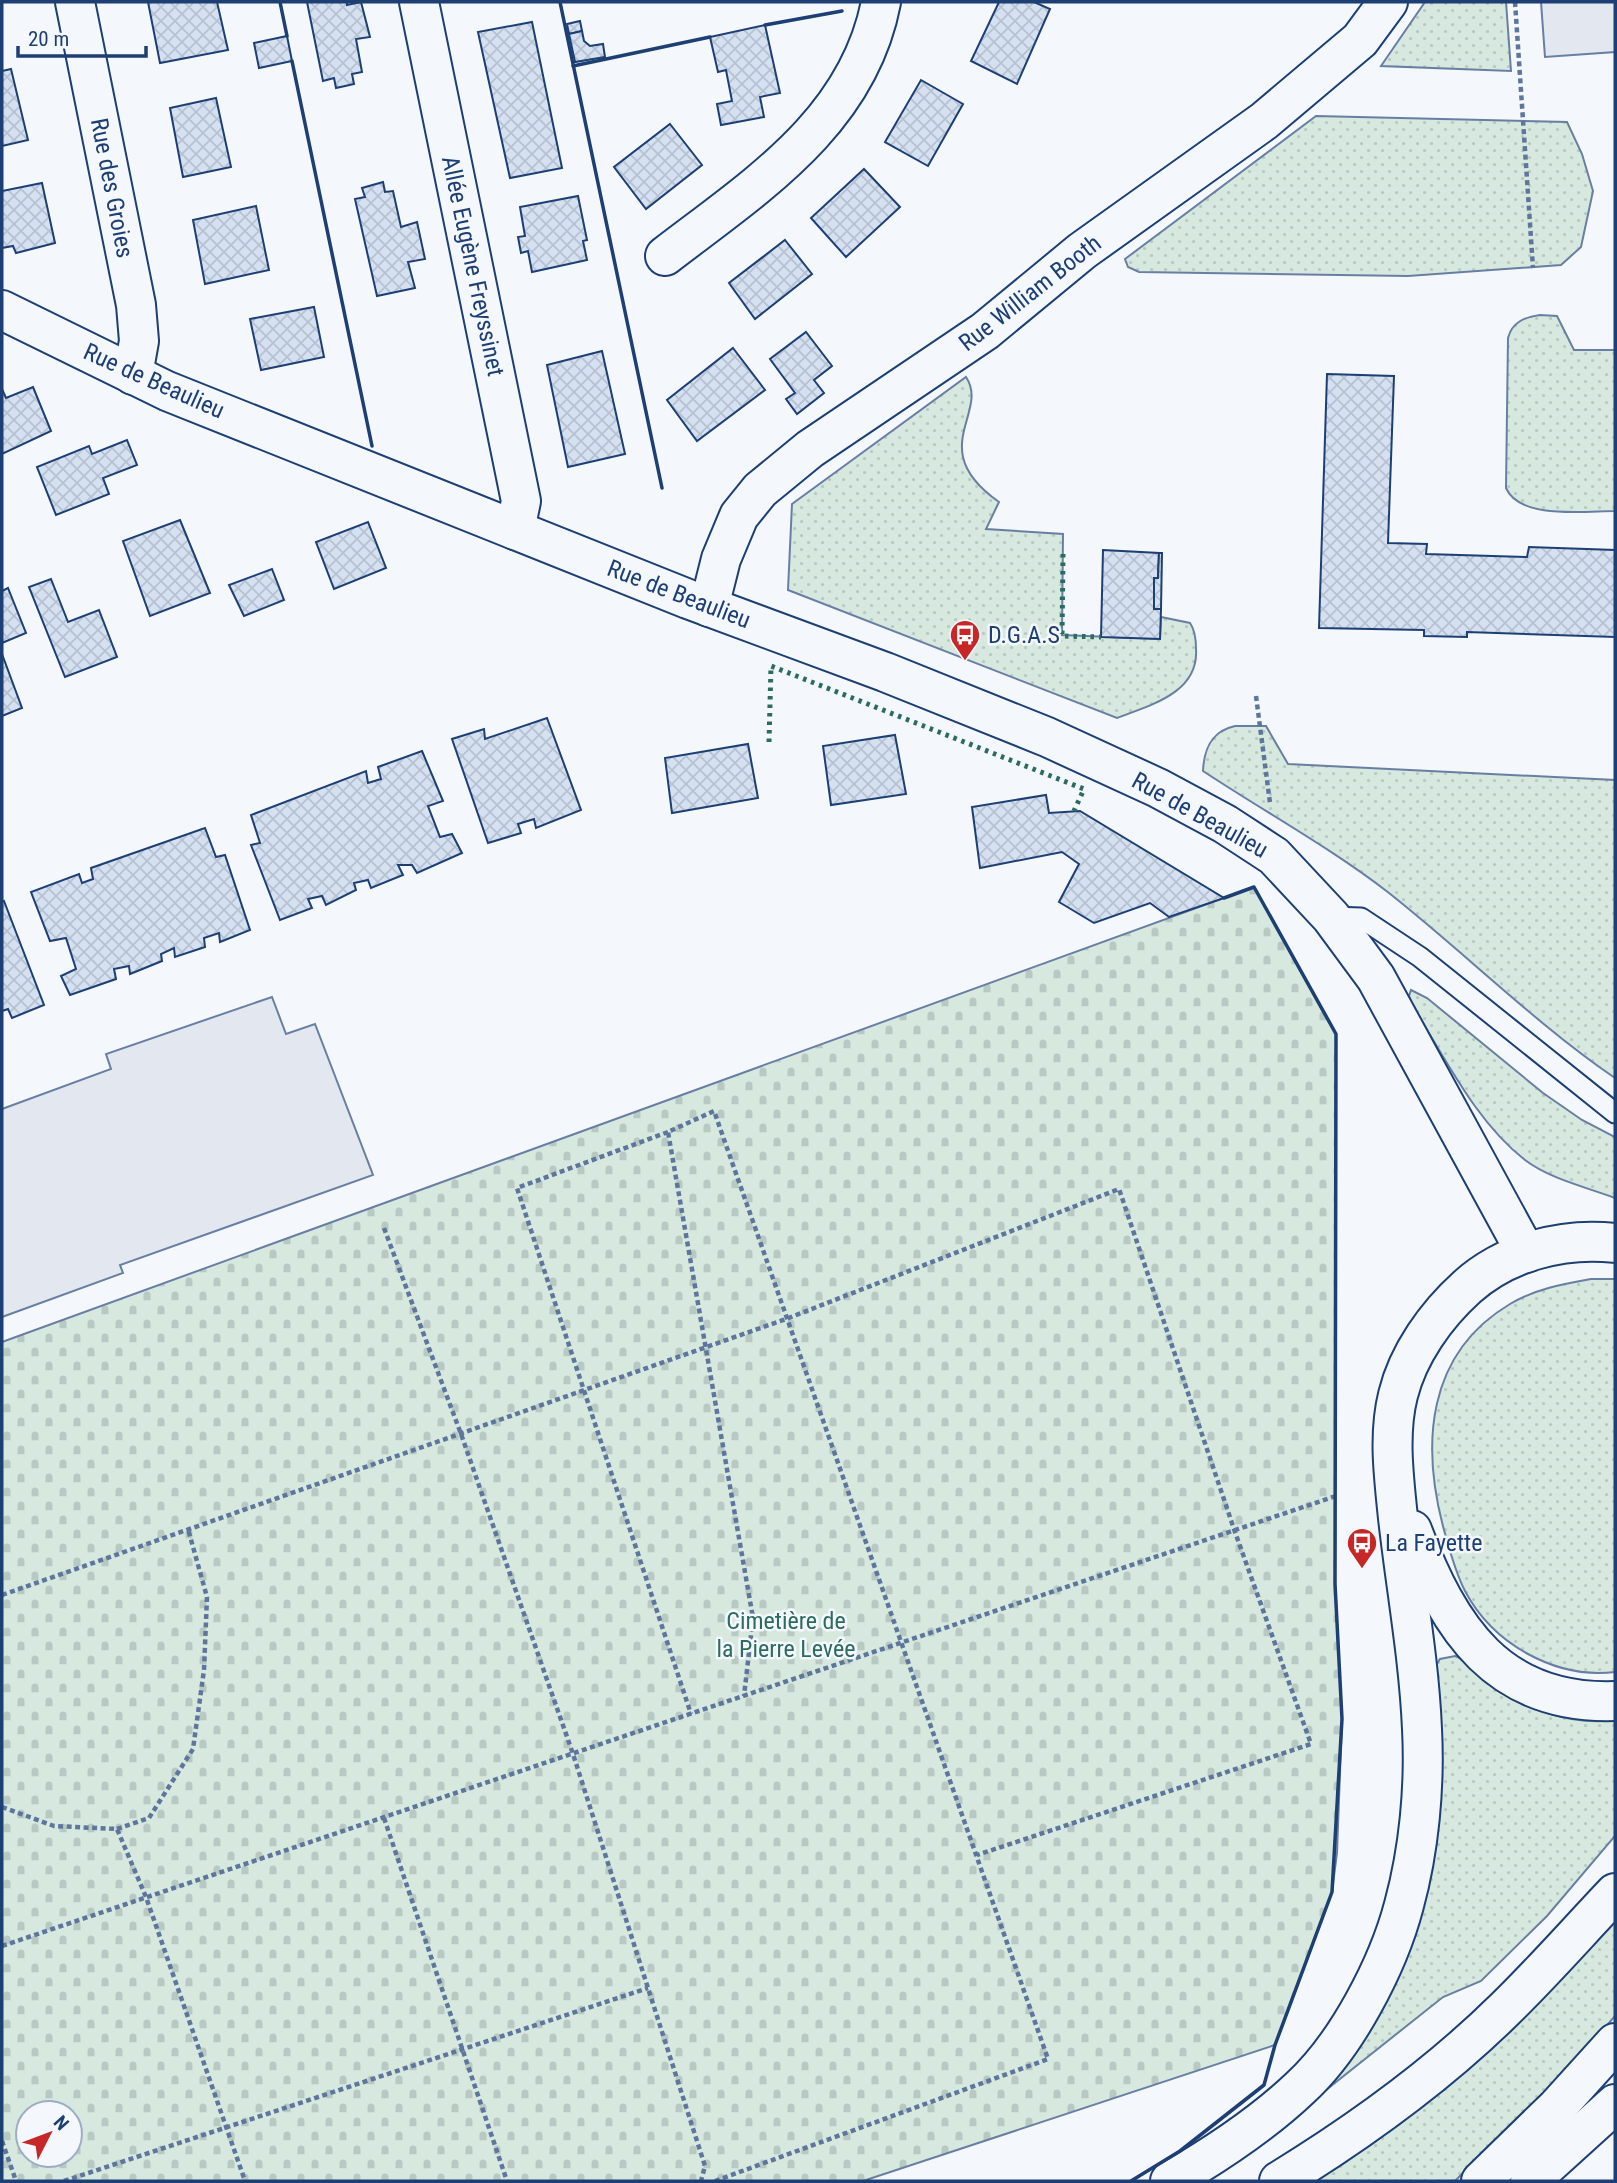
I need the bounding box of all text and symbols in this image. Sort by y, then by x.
scale bar [18,14,145,58]
text: 20 m [28,27,69,51]
street label: Rue des Groies [85,116,139,260]
street label: Allée Eugène Freyssinet [436,153,510,379]
street label: Rue William Booth [953,229,1107,357]
street label: Rue de Beaulieu [79,337,229,425]
street label: Rue de Beaulieu [603,554,755,634]
bus stop icon: D.G.A.S [948,618,982,662]
place label: D.G.A.S [988,621,1060,649]
street label: Rue de Beaulieu [1127,766,1273,864]
bus stop icon: La Fayette [1345,1526,1379,1570]
place label: La Fayette [1385,1529,1482,1557]
park label: Cimetière de la Pierre Levée [717,1607,855,1663]
north arrow [14,2099,84,2169]
text: N [49,2111,74,2135]

